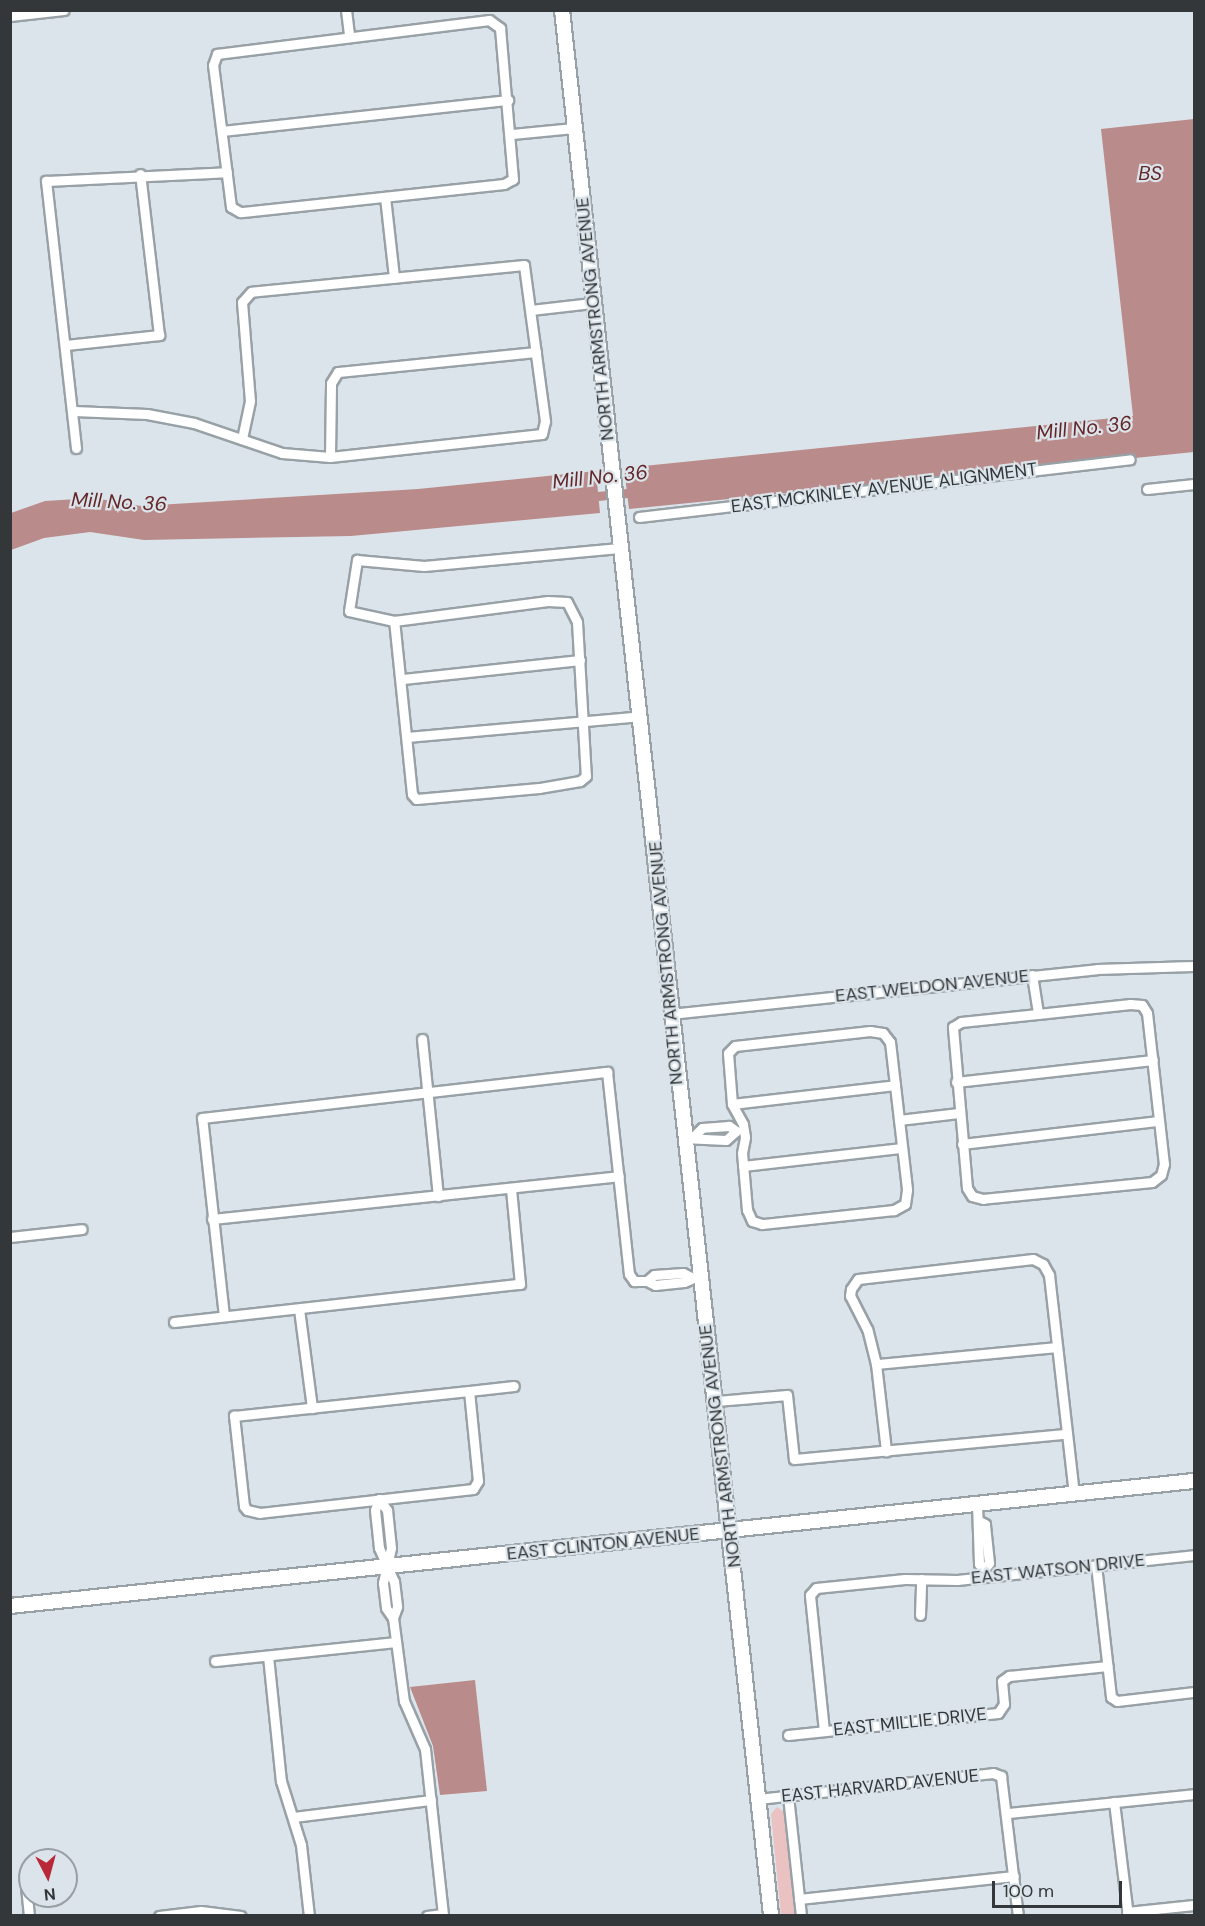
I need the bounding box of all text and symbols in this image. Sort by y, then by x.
water label: BS [1138,161,1162,185]
street label: NORTH ARMSTRONG AVENUE [571,196,619,442]
water label: Mill No. 36 [1035,411,1133,445]
street label: EAST MCKINLEY AVENUE ALIGNMENT [730,458,1038,518]
water label: Mill No. 36 [551,460,649,494]
water label: Mill No. 36 [70,488,168,516]
street label: NORTH ARMSTRONG AVENUE [645,840,687,1086]
street label: EAST WELDON AVENUE [834,965,1030,1007]
street label: NORTH ARMSTRONG AVENUE [694,1323,746,1569]
street label: EAST CLINTON AVENUE [506,1523,700,1565]
street label: EAST WATSON DRIVE [970,1549,1146,1589]
street label: EAST MILLIE DRIVE [832,1703,988,1741]
street label: EAST HARVARD AVENUE [780,1765,980,1807]
north arrow [18,1848,78,1908]
scale bar [995,1869,1126,1907]
text: 100 m [1003,1879,1054,1903]
text: N [43,1883,57,1905]

